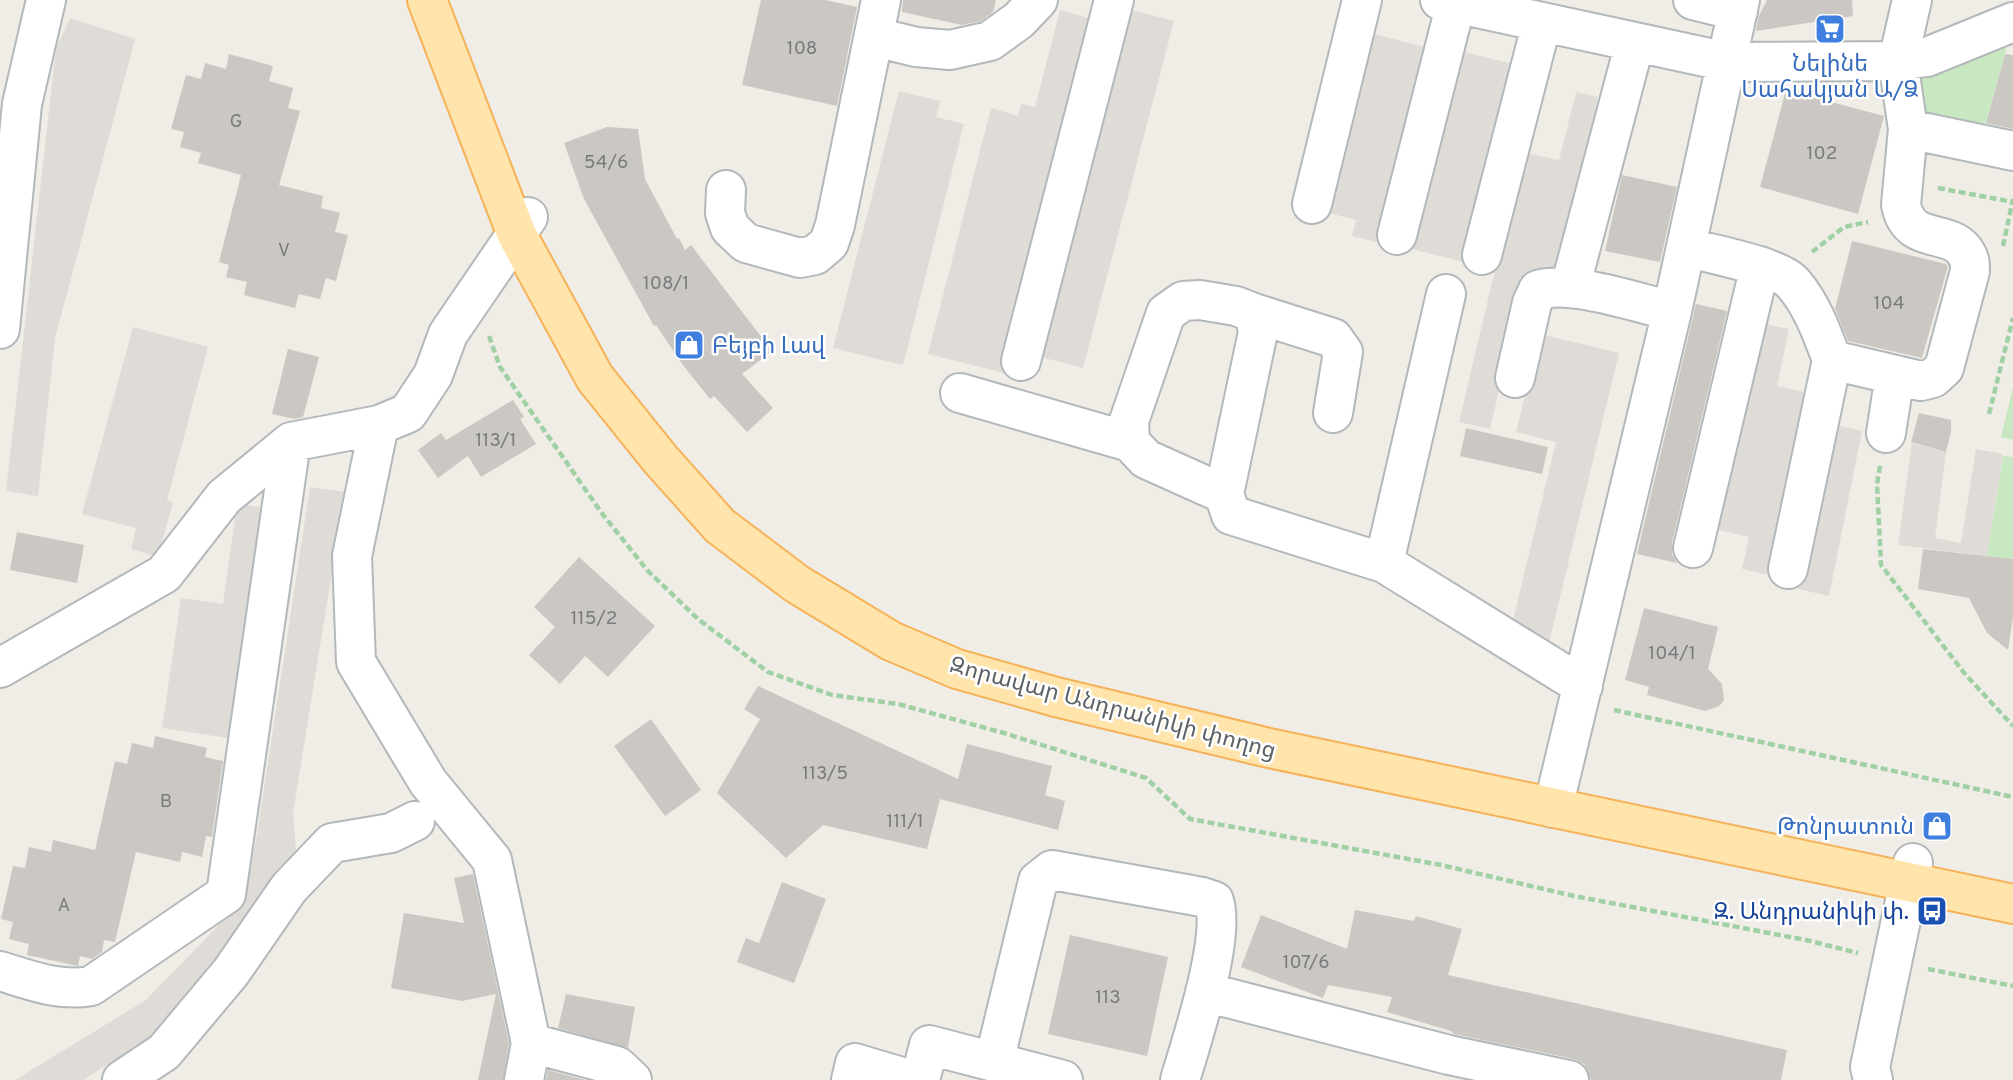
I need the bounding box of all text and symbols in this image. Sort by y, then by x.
supermarket icon: Նելինե Սահակյան Ա/Ձ [1813,12,1847,46]
house number: 108 [787,37,817,61]
place label: Նելինե Սահակյան Ա/Ձ [1741,51,1919,106]
house number: G [229,110,243,134]
house number: 102 [1807,142,1837,166]
house number: 54/6 [584,151,628,175]
house number: V [278,239,290,263]
house number: 108/1 [643,272,689,296]
house number: 104 [1873,292,1905,316]
shop icon: Բեյբի Լավ [672,328,706,362]
place label: Բեյբի Լավ [712,333,826,362]
house number: 113/1 [475,429,517,453]
house number: 115/2 [571,607,617,631]
house number: 104/1 [1648,642,1696,666]
street label: Զորավար Անդրանիկի փողոց [946,652,1279,767]
house number: 113/5 [802,762,848,786]
house number: B [160,790,172,814]
shop icon: Թոնրատուն [1920,809,1954,843]
house number: 111/1 [886,810,924,834]
place label: Թոնրատուն [1777,814,1914,843]
house number: A [58,894,70,918]
bus stop icon: Զ. Անդրանիկի փ. [1915,894,1949,928]
place label: Զ. Անդրանիկի փ. [1714,899,1909,928]
house number: 107/6 [1282,951,1330,975]
house number: 113 [1095,986,1121,1010]

